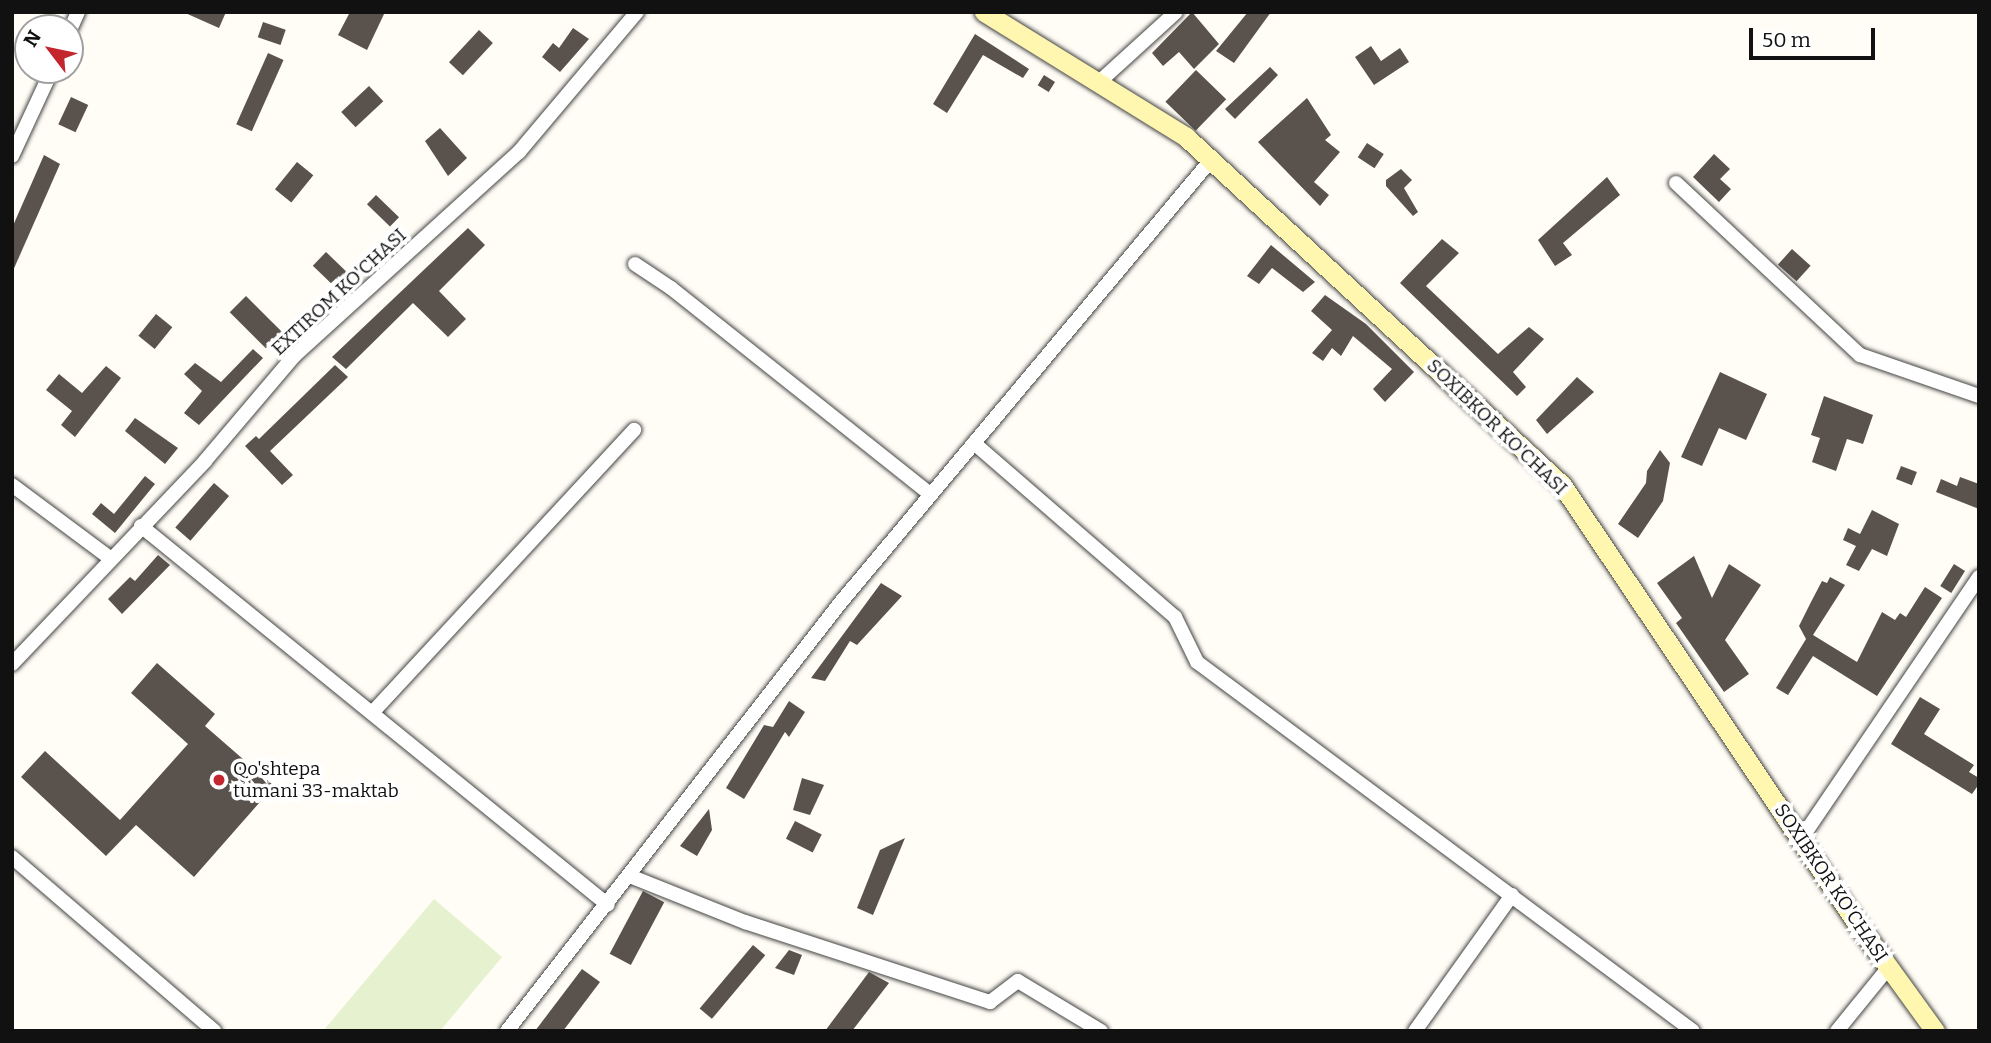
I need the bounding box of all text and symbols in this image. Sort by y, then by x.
north arrow [14,14,84,84]
scale bar [1753,14,1879,58]
text: N [19,26,46,51]
text: 50 m [1762,27,1811,53]
street label: EXTIROM KO'CHASI [267,224,411,360]
street label: SOXIBKOR KO'CHASI [1422,354,1572,500]
place label: Qo'shtepa tumani 33-maktab [233,758,399,802]
marker: Qo'shtepa tumani 33-maktab [211,772,227,788]
street label: SOXIBKOR KO'CHASI [1770,800,1892,966]

